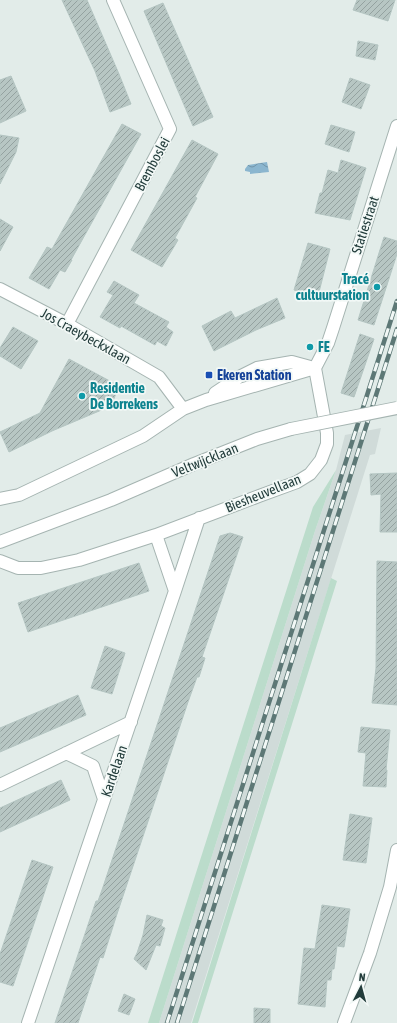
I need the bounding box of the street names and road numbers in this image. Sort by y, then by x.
street label: Bremboslei [131,134,173,194]
street label: Statiestraat [348,194,382,256]
street label: Jos Craeybeckxlaan [38,305,134,367]
street label: Veltwijcklaan [169,439,241,481]
street label: Biesheuvellaan [223,471,303,515]
street label: Kardelaan [98,743,130,799]

